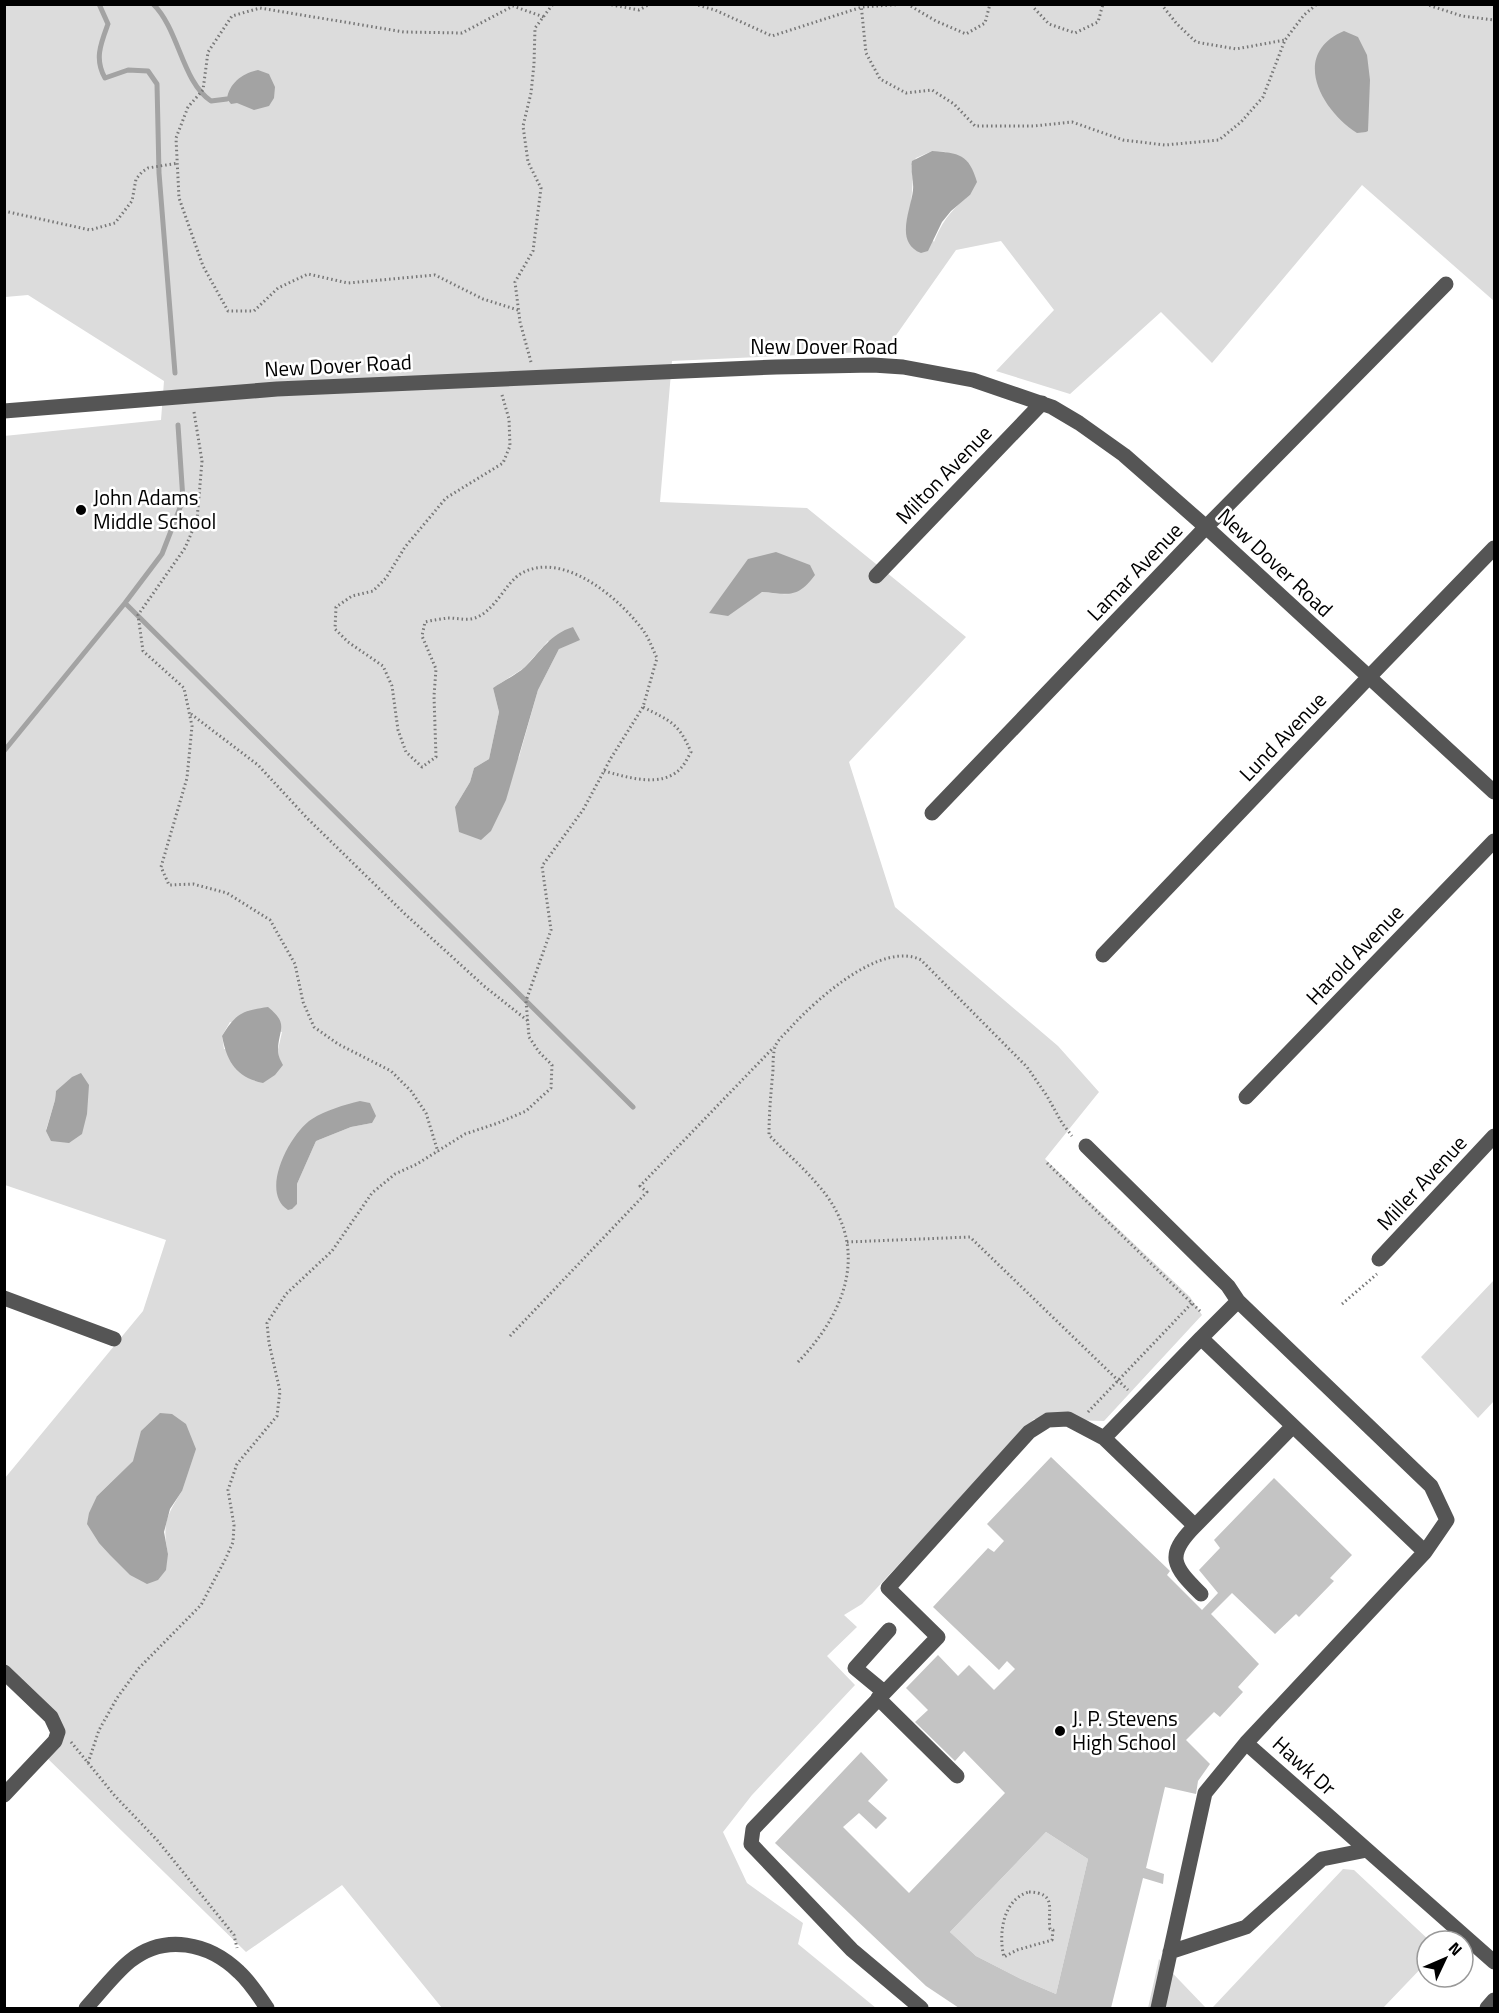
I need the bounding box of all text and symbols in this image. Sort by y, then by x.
street label: New Dover Road [750,330,898,362]
street label: New Dover Road [263,345,412,385]
street label: Milton Avenue [888,417,999,531]
place label: John Adams Middle School [93,481,216,537]
street label: New Dover Road [1211,500,1341,624]
marker: John Adams Middle School [74,503,88,517]
street label: Lamar Avenue [1079,515,1190,628]
street label: Lund Avenue [1231,684,1333,788]
street label: Harold Avenue [1298,897,1411,1012]
street label: Miller Avenue [1369,1127,1474,1237]
place label: J. P. Stevens High School [1072,1702,1178,1758]
marker: J. P. Stevens High School [1053,1724,1067,1738]
street label: Hawk Dr [1266,1728,1344,1803]
north arrow [1415,1929,1475,1989]
text: N [1443,1936,1468,1961]

